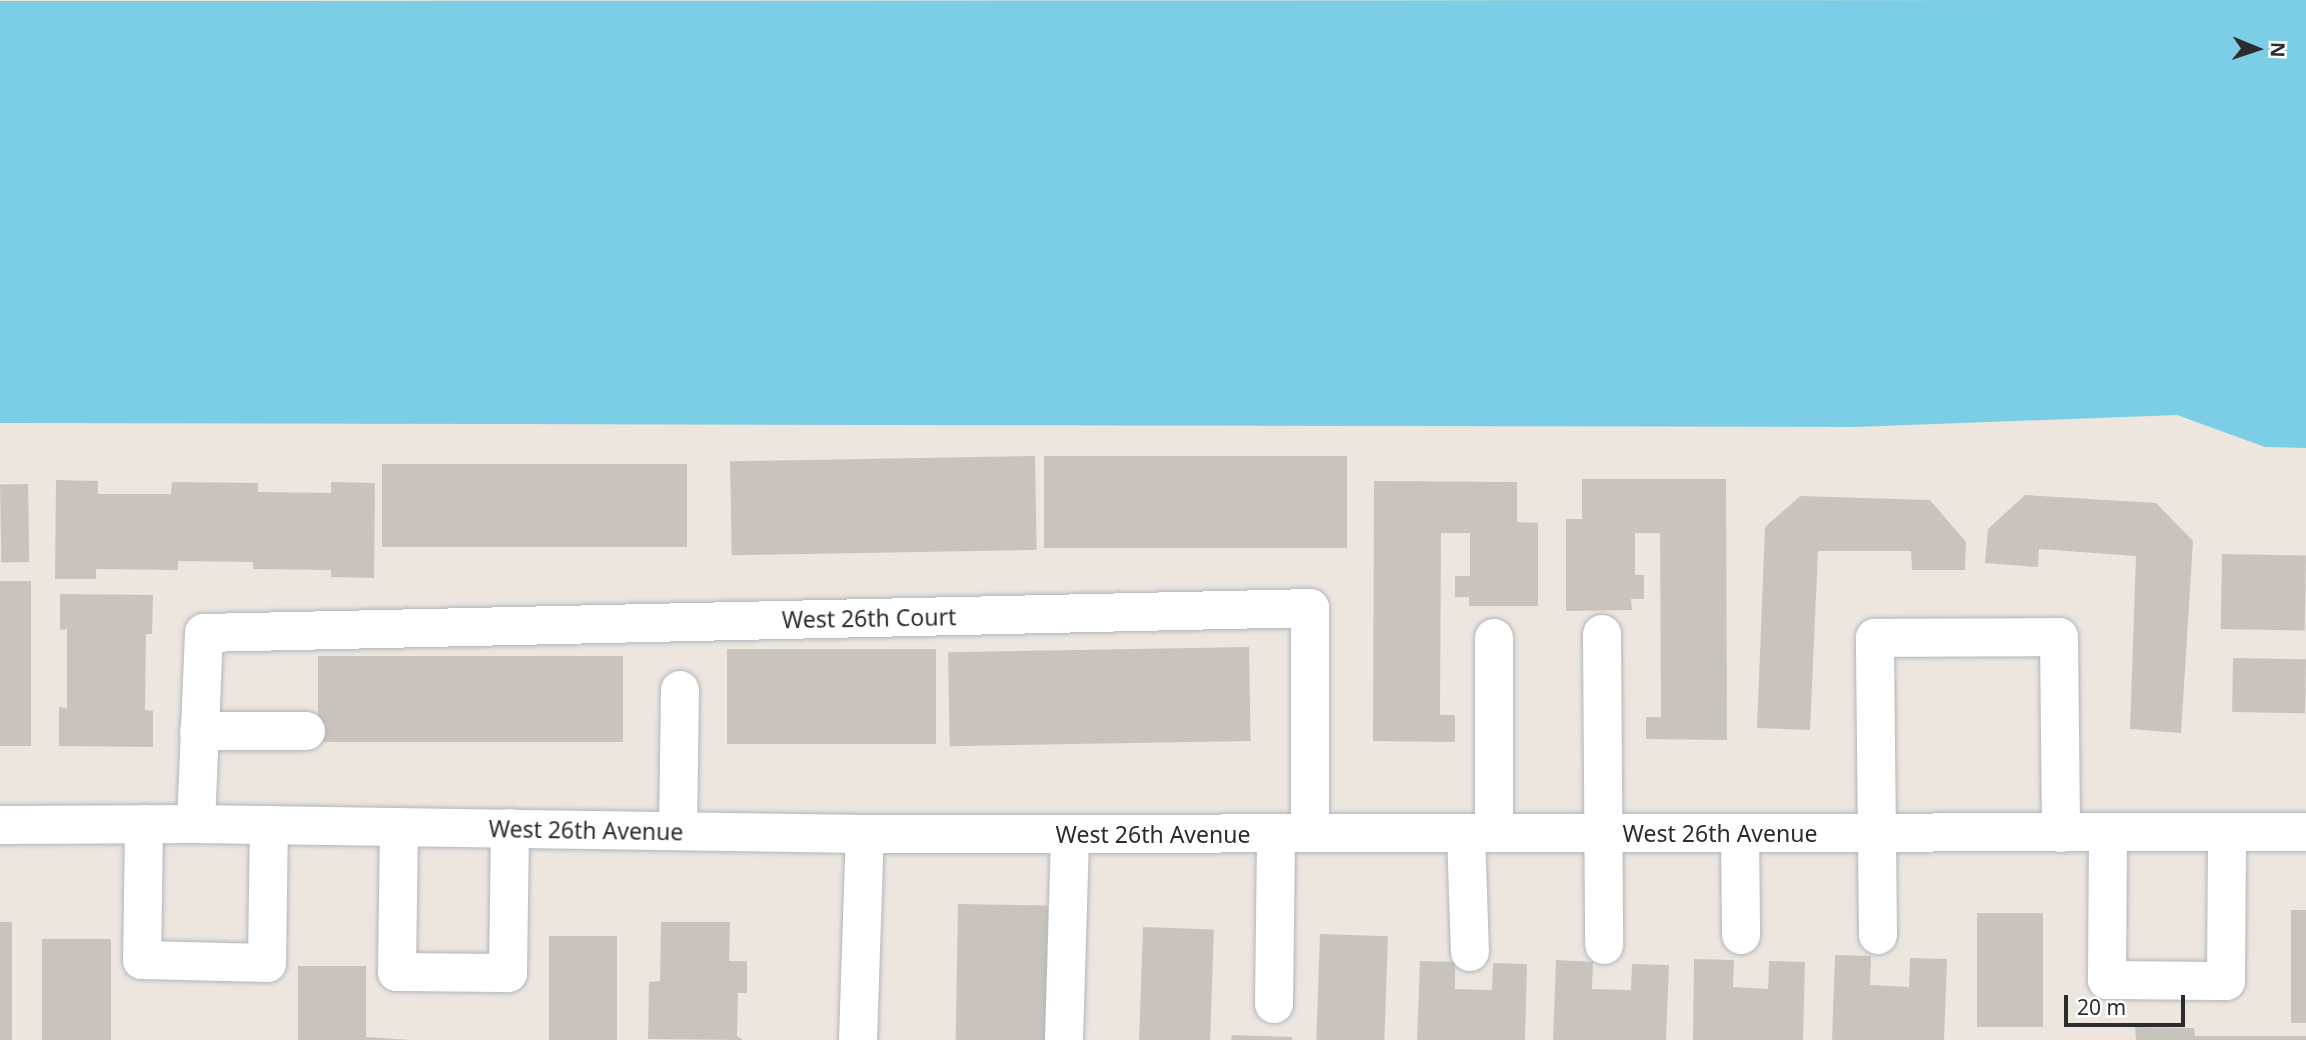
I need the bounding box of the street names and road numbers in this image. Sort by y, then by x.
street label: West 26th Court [782,603,956,633]
street label: West 26th Avenue [488,815,684,845]
street label: West 26th Avenue [1623,819,1817,847]
street label: West 26th Avenue [1056,820,1250,848]

